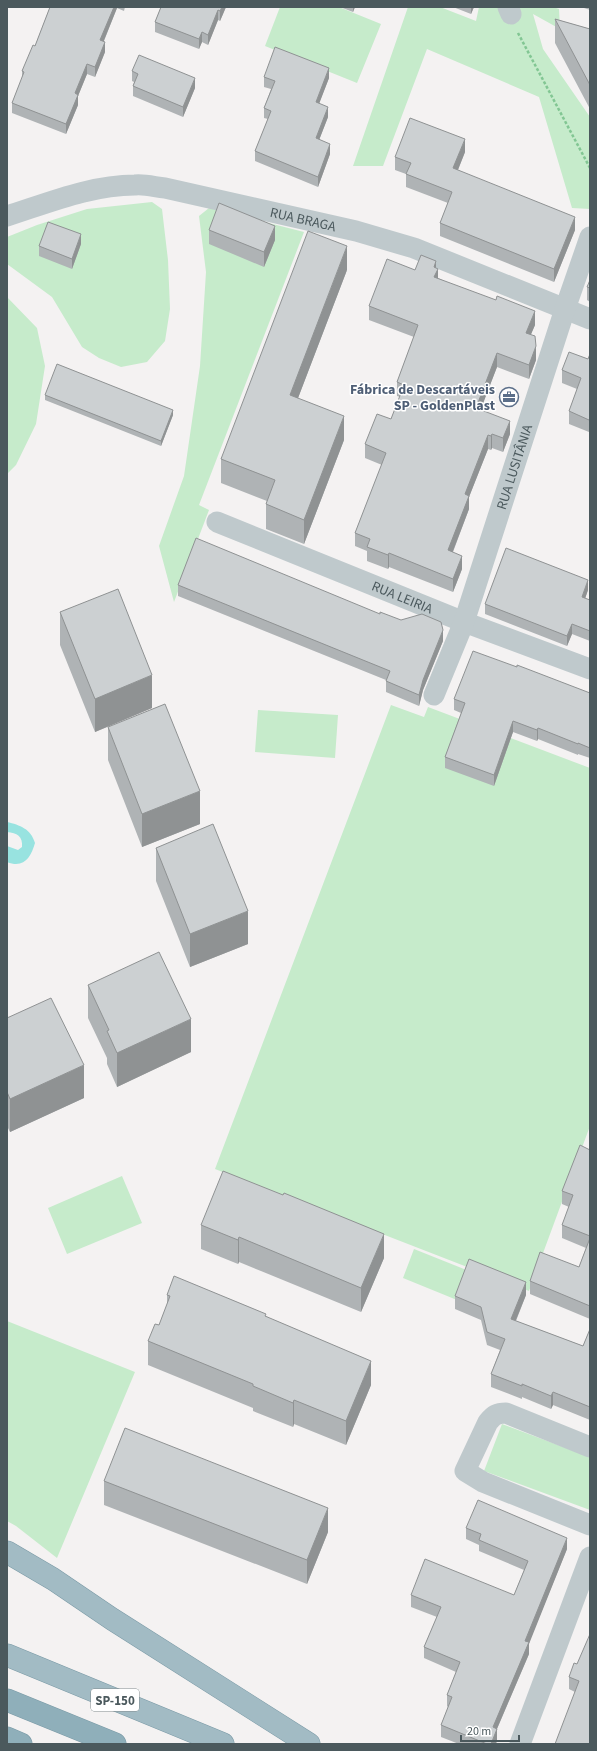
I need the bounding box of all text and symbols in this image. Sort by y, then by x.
street label: RUA BRAGA [268,203,338,237]
place label: Fábrica de Descartáveis SP - GoldenPlast [350,380,496,416]
office icon: Fábrica de Descartáveis SP - GoldenPlast [498,386,520,408]
street label: RUA LUSITÂNIA [492,422,538,512]
street label: RUA LEIRIA [368,577,436,619]
road number: SP-150 [91,1689,139,1711]
scale bar [461,1717,519,1743]
text: 20 m [467,1723,491,1740]

